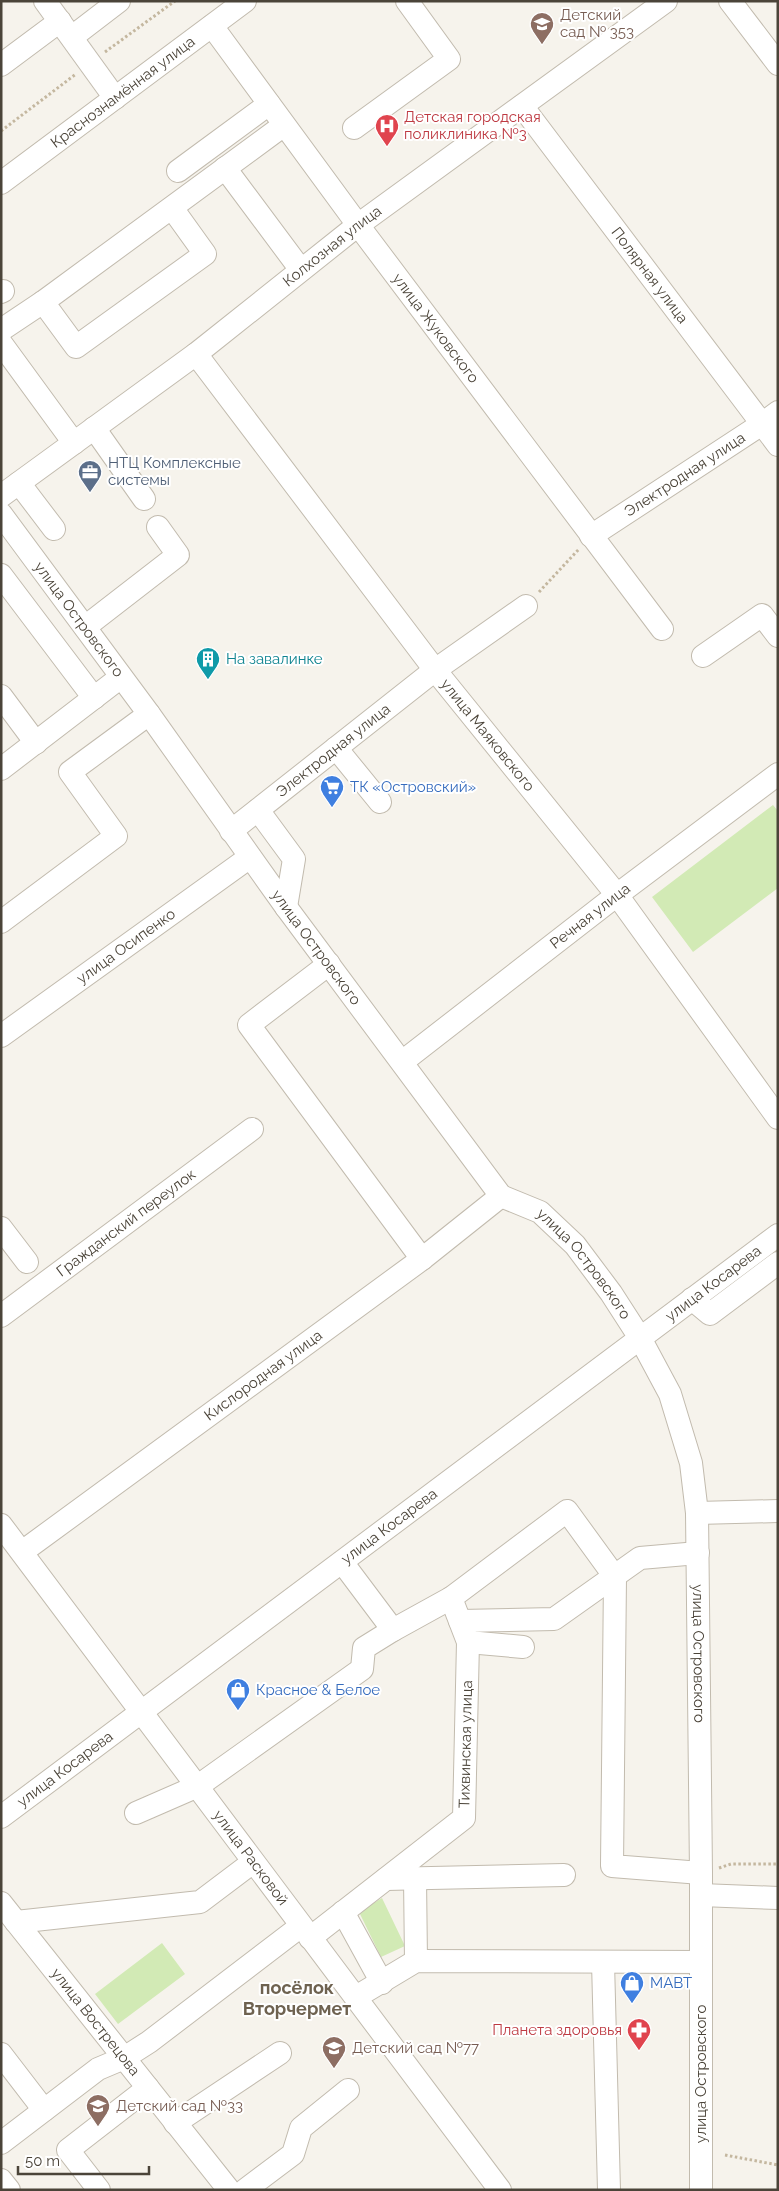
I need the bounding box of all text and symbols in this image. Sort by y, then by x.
place label: Детский сад № 353 [560,6,634,41]
school or university icon: Детский сад № 353 [529,11,555,45]
street label: Краснознамённая улица [47,32,199,152]
place label: Детская городская поликлиника №3 [404,108,541,143]
hospital icon: Детская городская поликлиника №3 [374,113,400,147]
street label: Колхозная улица [279,202,385,290]
street label: Полярная улица [608,224,692,327]
street label: улица Жуковского [389,270,483,387]
street label: Электродная улица [621,429,748,521]
place label: НТЦ Комплексные системы [108,454,241,489]
office icon: НТЦ Комплексные системы [77,459,103,493]
street label: улица Островского [30,558,127,681]
building icon: На завалинке [195,646,221,680]
place label: На завалинке [226,650,323,668]
street label: улица Маяковского [437,675,539,795]
street label: Электродная улица [272,700,394,801]
supermarket icon: ТК «Островский» [319,774,345,808]
place label: ТК «Островский» [350,778,476,796]
street label: Речная улица [546,879,634,953]
street label: улица Островского [268,886,365,1009]
street label: улица Осипенко [73,905,179,988]
street label: Гражданский переулок [53,1165,199,1281]
street label: улица Островского [533,1205,635,1323]
street label: улица Косарева [662,1242,765,1325]
street label: Кислородная улица [201,1326,326,1424]
street label: улица Косарева [338,1485,441,1568]
street label: улица Островского [689,1584,708,1723]
shop icon: Красное & Белое [225,1677,251,1711]
street label: Тихвинская улица [455,1680,476,1808]
place label: Красное & Белое [256,1681,380,1699]
street label: улица Косарева [14,1727,116,1811]
street label: улица Расковой [209,1807,292,1909]
street label: улица Вострецова [47,1965,144,2080]
shop icon: МАВТ [619,1970,645,2004]
place label: МАВТ [650,1974,692,1992]
district label: посёлок Вторчермет [243,1977,351,2019]
street label: улица Островского [692,2005,710,2143]
pharmacy icon: Планета здоровья [626,2017,652,2051]
place label: Планета здоровья [492,2021,622,2039]
school or university icon: Детский сад №77 [321,2035,347,2069]
place label: Детский сад №77 [352,2039,479,2057]
school or university icon: Детский сад №33 [85,2093,111,2127]
place label: Детский сад №33 [116,2097,243,2115]
scale bar [18,2144,149,2176]
text: 50 m [25,2152,60,2170]

